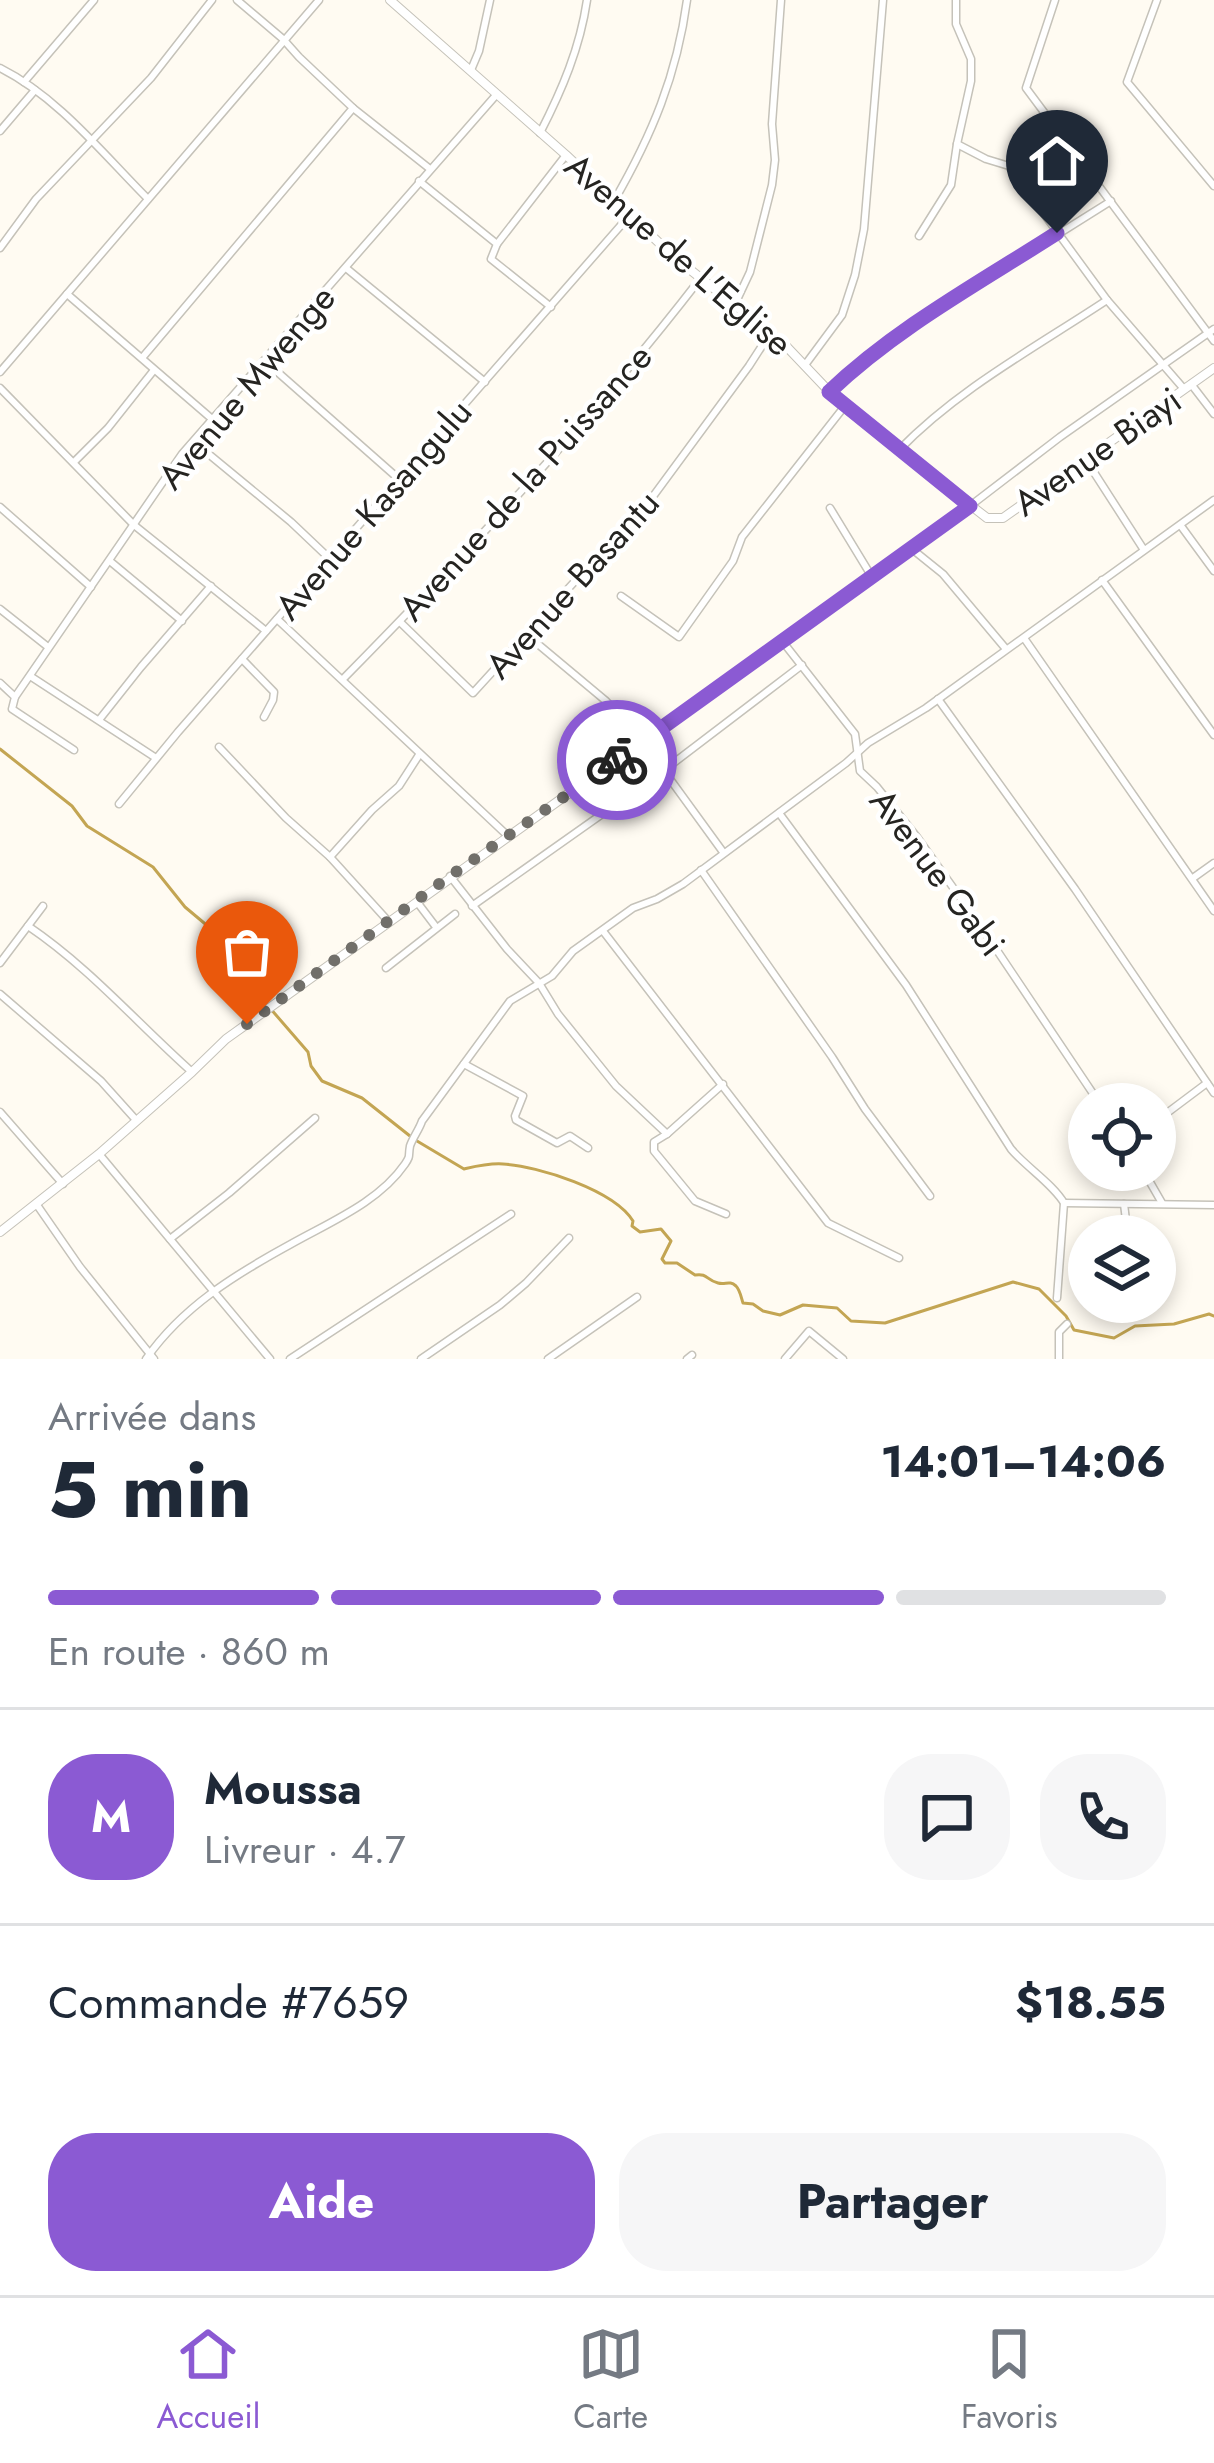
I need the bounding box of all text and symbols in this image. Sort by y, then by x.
pin [1006,110,1108,233]
icon: home [1024,128,1090,194]
street label: Avenue de L'Eglise [554,140,804,368]
street label: Avenue Mwenge [145,274,347,500]
street label: Avenue de la Puissance [386,332,664,632]
street label: Avenue Biayi [1002,374,1192,528]
street label: Avenue Kasangulu [262,387,484,631]
street label: Avenue Basantu [473,478,671,690]
courier [557,700,677,820]
icon: bike [584,727,650,793]
street label: Avenue Gabi [858,777,1018,967]
pin [196,901,298,1024]
icon: bag [214,919,280,985]
map controls [1068,1083,1176,1323]
button: locate [1068,1083,1176,1191]
button: layers [1068,1215,1176,1323]
text: Arrivée dans [48,1388,256,1445]
text: 14:01–14:06 [881,1429,1166,1494]
text: 5 min [48,1434,252,1546]
text: En route · 860 m [48,1623,330,1680]
button: chat [884,1754,1010,1880]
button: phone [1040,1754,1166,1880]
text: Moussa [204,1756,362,1821]
text: M [91,1784,131,1849]
text: Livreur · 4.7 [204,1821,406,1878]
text: Commande #7659 [48,1970,409,2035]
text: $18.55 [1015,1970,1166,2035]
button: Aide [48,2133,595,2271]
button: Partager [619,2133,1166,2271]
tab: Accueil [156,2321,260,2440]
tab: Carte [573,2321,648,2440]
tab: Favoris [961,2321,1057,2440]

